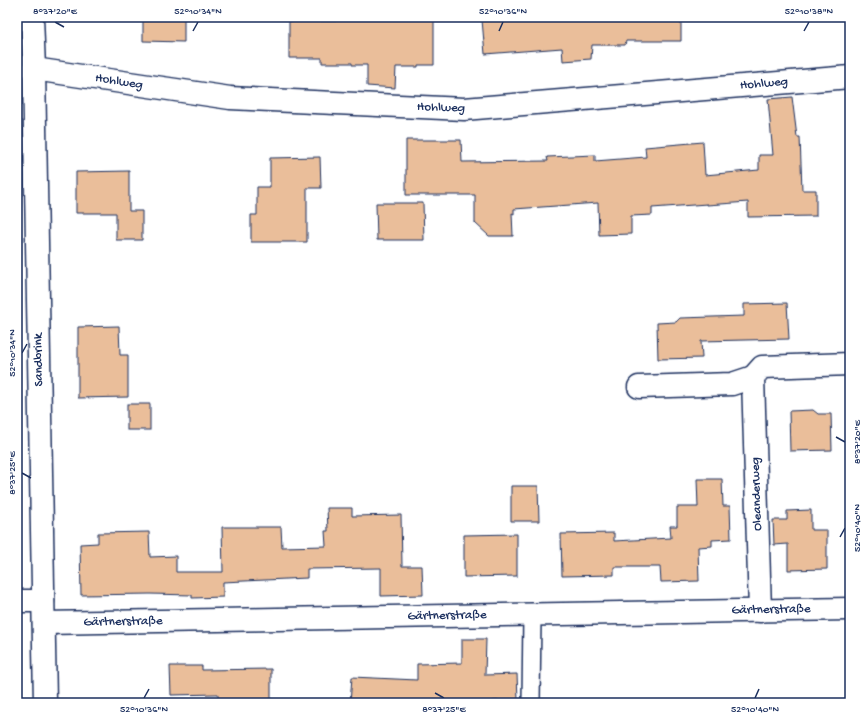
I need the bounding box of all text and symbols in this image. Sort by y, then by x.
text: 8°37'20"E [33,6,78,18]
text: 52°10'34"N [174,6,222,18]
text: 52°10'36"N [479,6,527,18]
text: 52°10'38"N [785,6,834,18]
street label: Hohlweg [94,71,144,93]
street label: Hohlweg [739,74,789,94]
street label: Hohlweg [417,100,465,116]
text: 52°10'34"N [7,329,19,377]
street label: Sandbrink [31,332,47,387]
text: 8°37'20"E [852,419,864,464]
text: 8°37'25"E [7,451,19,495]
street label: Oleanderweg [748,457,766,531]
text: 52°10'40"N [852,504,864,552]
street label: Gärtnerstraße [731,602,811,618]
street label: Gärtnerstraße [407,608,487,624]
street label: Gärtnerstraße [83,614,163,630]
text: 52°10'36"N [120,704,168,716]
text: 8°37'25"E [422,704,466,716]
text: 52°10'40"N [731,704,779,716]

